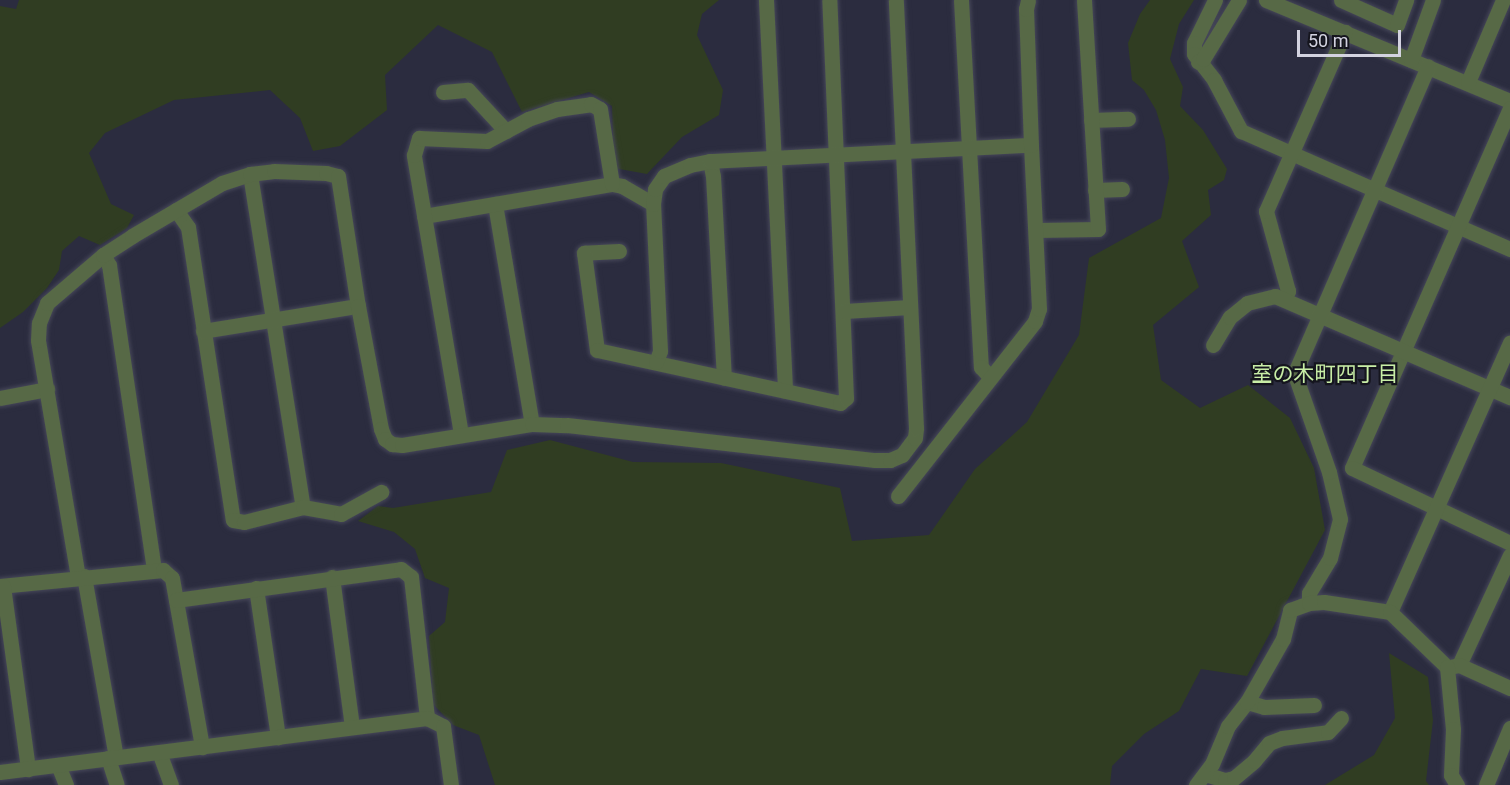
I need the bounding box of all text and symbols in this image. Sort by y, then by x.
scale bar [1300,18,1404,56]
text: 50 m [1308,30,1348,51]
district label: 室の木町四丁目 [1252,361,1398,387]

